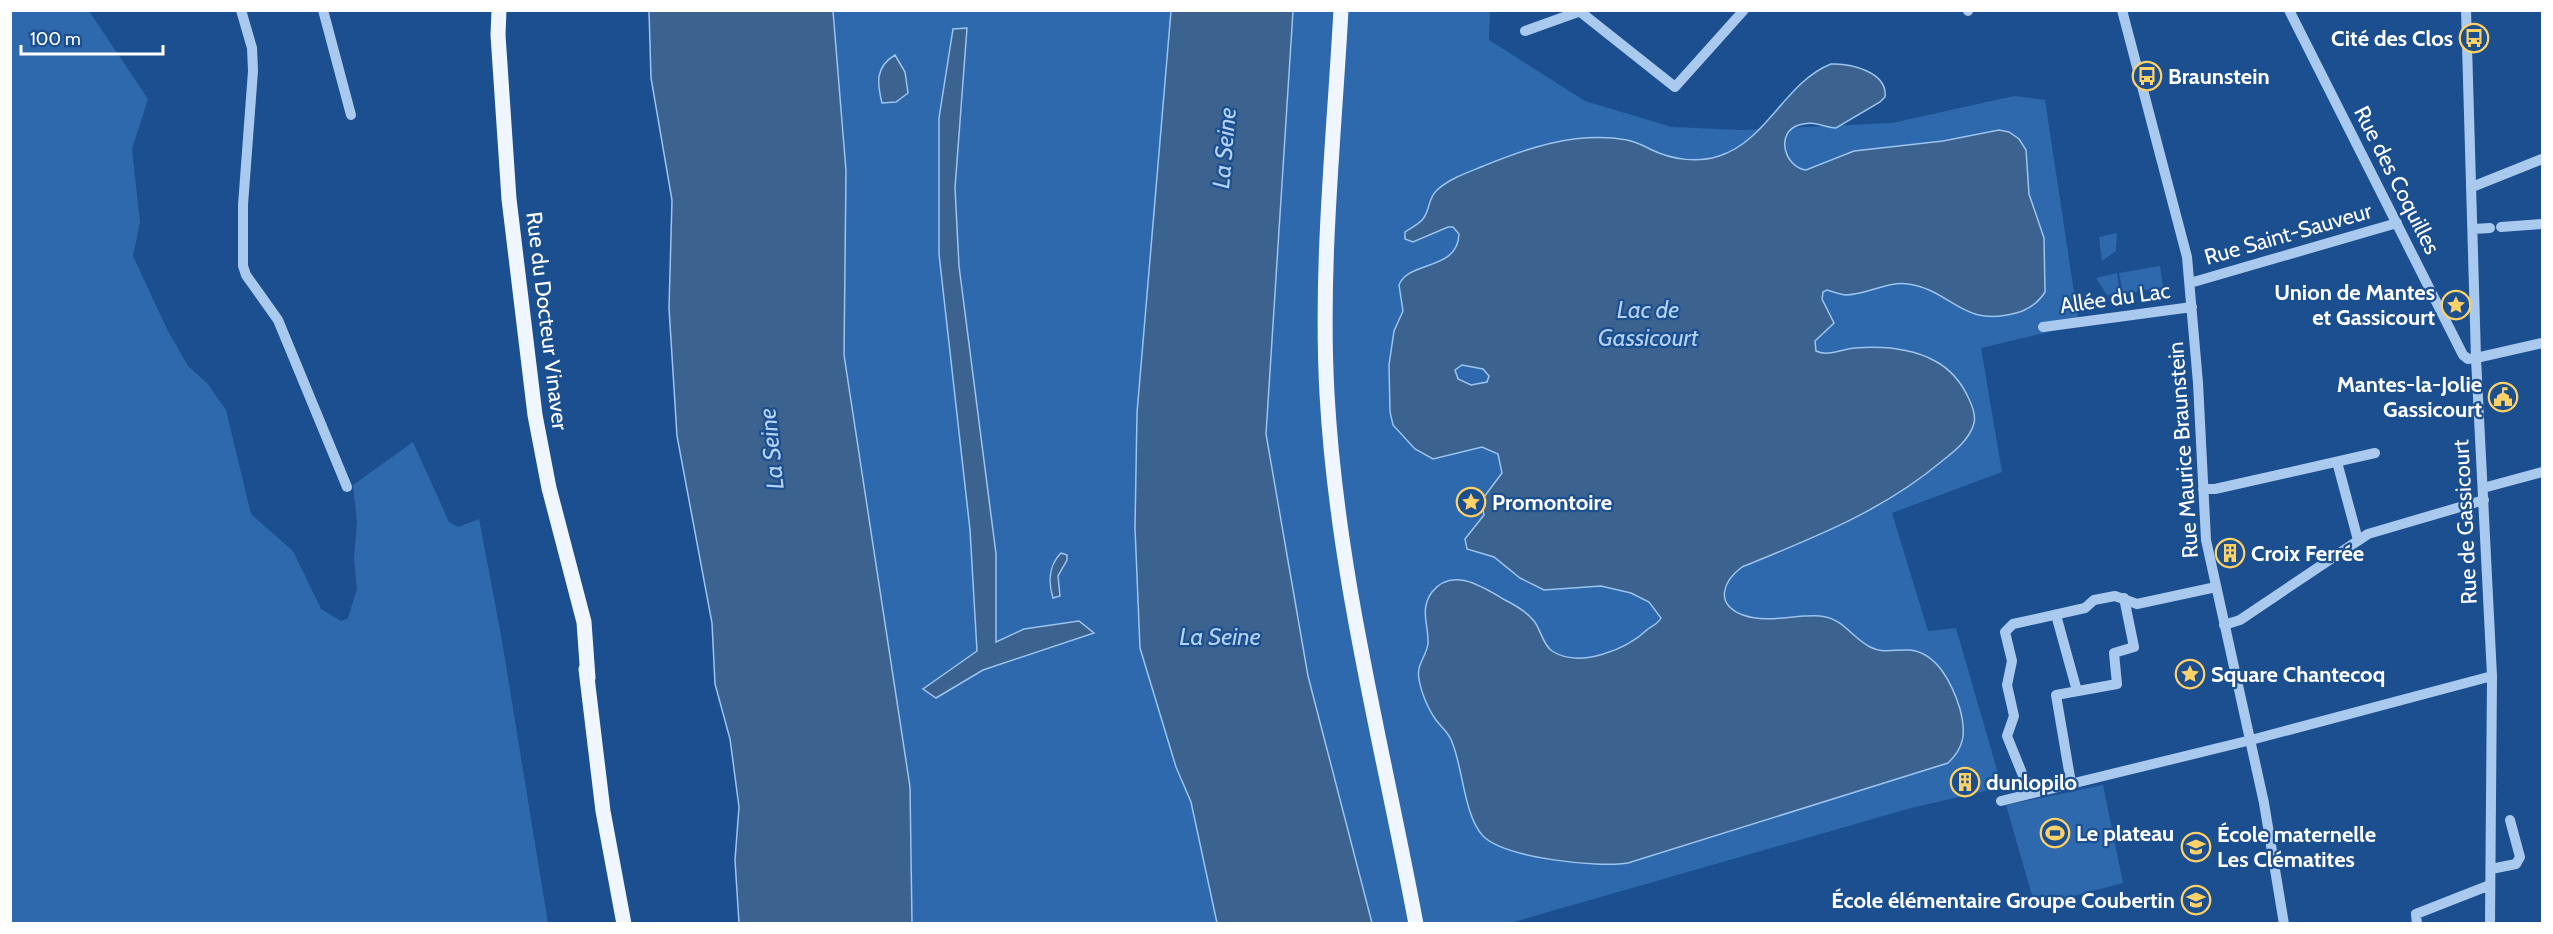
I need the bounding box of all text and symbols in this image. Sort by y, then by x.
scale bar [21,18,164,56]
bus stop icon: Cité des Clos [2458,22,2490,54]
place label: Cité des Clos [2331,25,2453,52]
text: 100 m [30,28,81,50]
bus stop icon: Braunstein [2131,60,2163,92]
place label: Braunstein [2168,63,2270,90]
street label: Rue des Coquilles [2348,101,2446,259]
water label: La Seine [1206,106,1242,190]
street label: Rue Saint-Sauveur [2201,197,2375,271]
street label: Rue du Docteur Vinaver [520,210,574,432]
street label: Allée du Lac [2058,277,2172,319]
place label: Union de Mantes et Gassicourt [2274,279,2435,331]
place icon: Union de Mantes et Gassicourt [2440,289,2472,321]
water label: Lac de Gassicourt [1598,295,1699,352]
street label: Rue Maurice Braunstein [2162,341,2204,559]
place label: Mantes-la-Jolie Gassicourt [2337,371,2482,423]
public building icon: Mantes-la-Jolie Gassicourt [2487,381,2519,413]
water label: La Seine [752,407,790,491]
street label: Rue de Gassicourt [2447,438,2483,605]
place icon: Promontoire [1455,486,1487,518]
place label: Promontoire [1492,489,1612,516]
building icon: Croix Ferrée [2214,537,2246,569]
place label: Croix Ferrée [2251,540,2364,567]
water label: La Seine [1179,622,1261,651]
place icon: Square Chantecoq [2174,658,2206,690]
place label: Square Chantecoq [2211,661,2385,688]
building icon: dunlopilo [1949,766,1981,798]
place label: dunlopilo [1986,769,2077,796]
sports icon: Le plateau [2039,817,2071,849]
place label: Le plateau [2076,820,2174,847]
place label: École maternelle Les Clématites [2217,821,2376,873]
school or university icon: École maternelle Les Clématites [2180,831,2212,863]
school or university icon: École élémentaire Groupe Coubertin [2180,884,2212,916]
place label: École élémentaire Groupe Coubertin [1831,887,2175,914]

